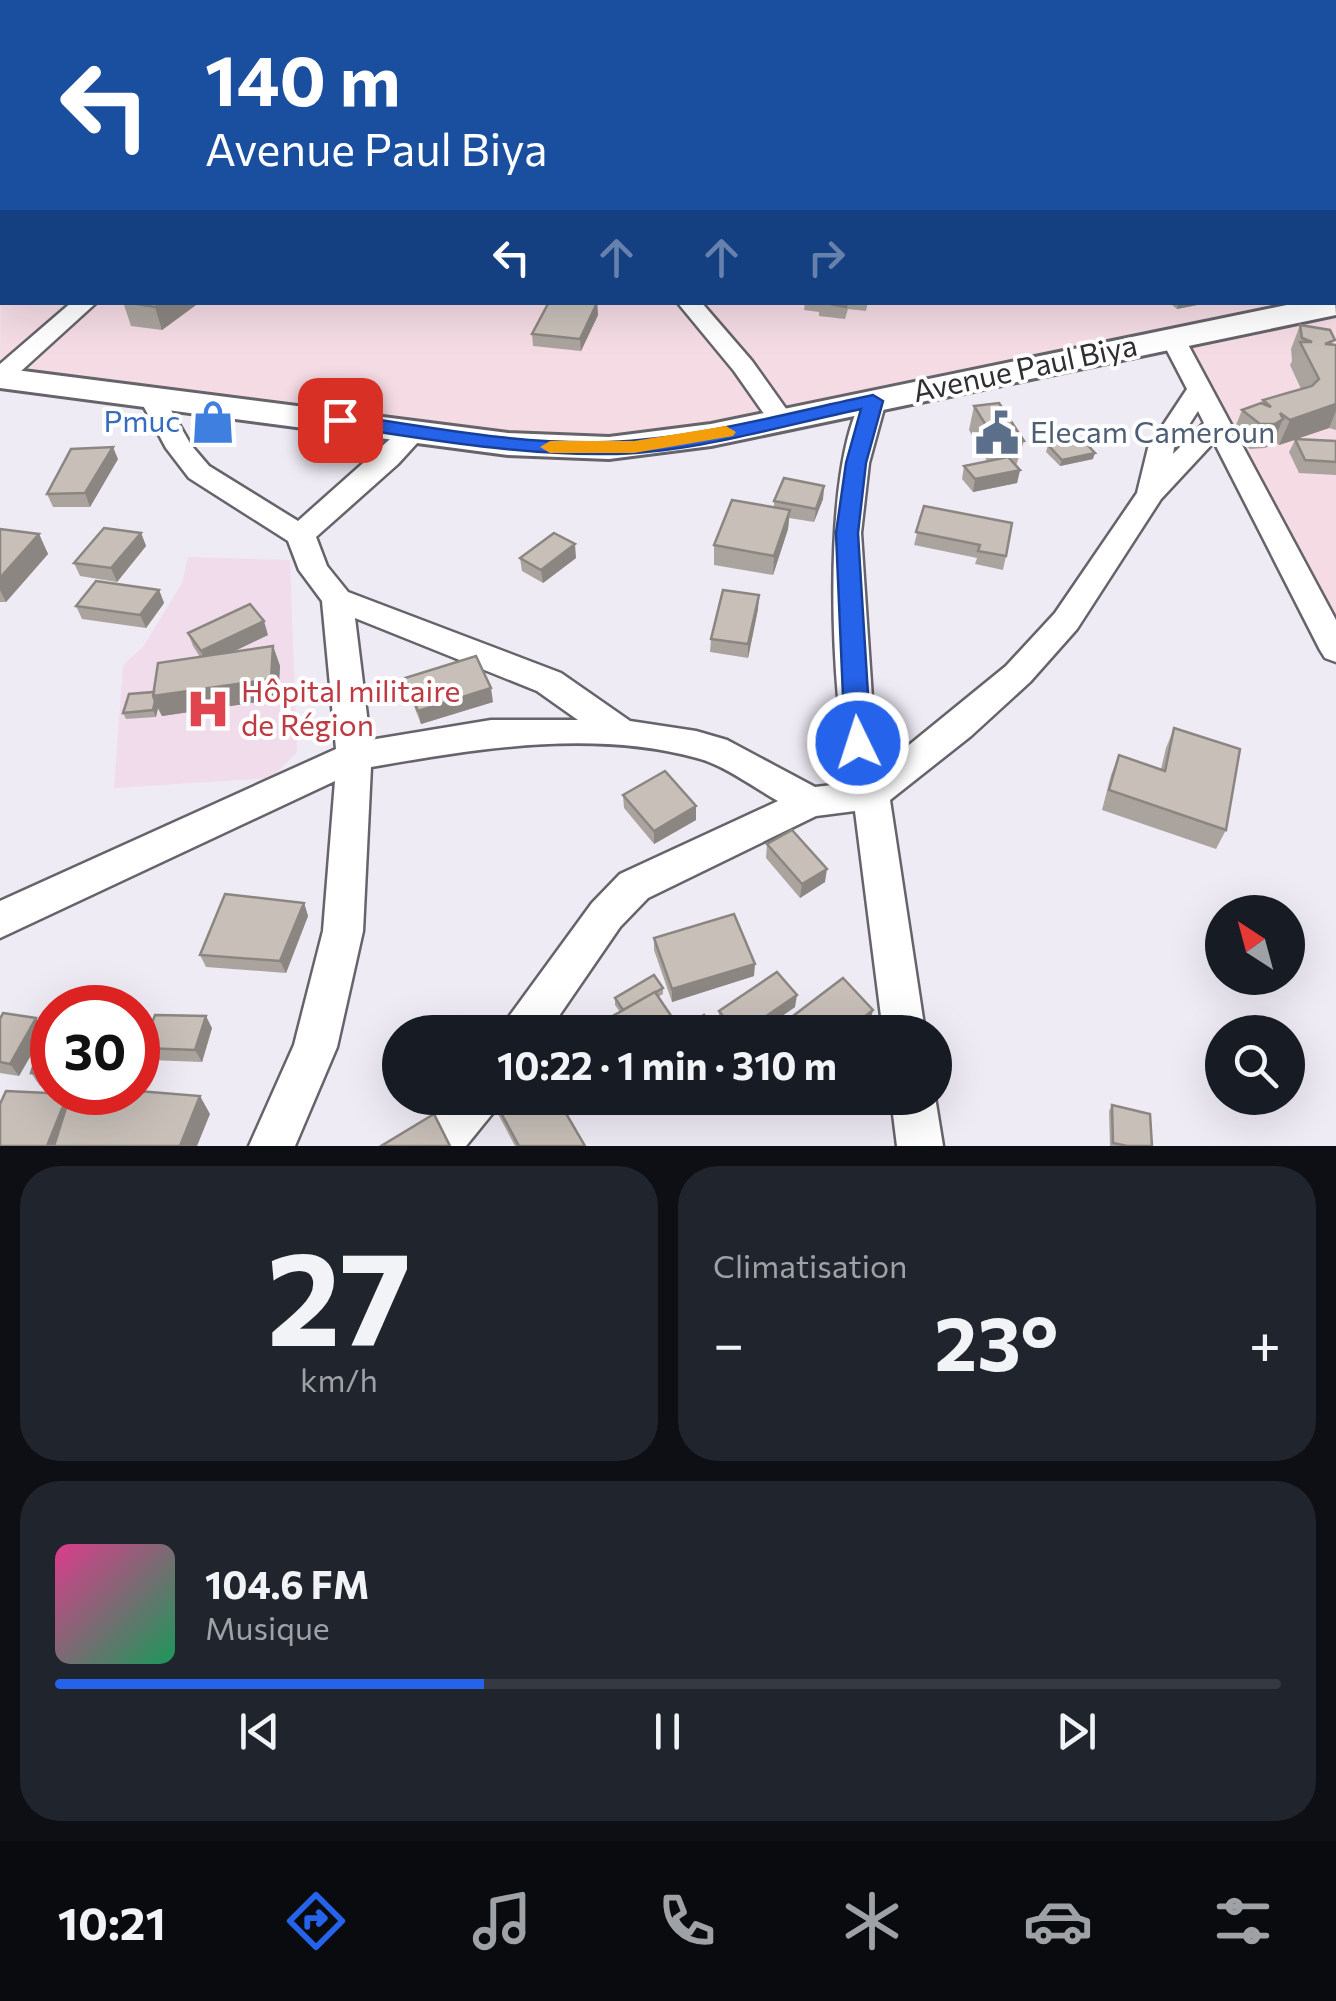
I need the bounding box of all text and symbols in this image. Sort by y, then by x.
text: 140 m [205,35,401,120]
icon: left [40,40,170,170]
text: Avenue Paul Biya [205,120,548,175]
icon: left [484,230,539,285]
icon: ahead [589,230,644,285]
icon: ahead [694,230,749,285]
icon: right [799,230,854,285]
street label: Avenue Paul Biya [909,325,1140,408]
pin [298,378,383,463]
icon: arrive [313,393,368,448]
shop icon: Pmuc [189,398,237,446]
place label: Pmuc [103,401,180,438]
public building icon: Elecam Cameroun [973,409,1021,457]
place label: Elecam Cameroun [1030,412,1275,449]
place label: Hôpital militaire de Région [241,671,460,742]
hospital icon: Hôpital militaire de Région [184,685,232,733]
position arrow [806,691,910,795]
north arrow [1205,895,1305,995]
map controls [1205,895,1305,1115]
speed limit sign: 30 [30,985,160,1115]
button: search [1205,1015,1305,1115]
text: 10:22 · 1 min · 310 m [497,1041,837,1088]
text: 27 [267,1214,411,1373]
text: Climatisation [713,1245,907,1285]
text: 23° [935,1295,1058,1386]
text: − [713,1308,744,1375]
text: + [1249,1308,1281,1375]
text: km/h [300,1359,378,1399]
text: 104.6 FM [205,1560,369,1607]
text: Musique [205,1607,330,1647]
icon: previous [232,1704,287,1759]
icon: pause [640,1704,695,1759]
icon: next [1049,1704,1104,1759]
icon: directions [281,1886,351,1956]
icon: music [467,1886,537,1956]
icon: phone [652,1886,722,1956]
icon: climate [837,1886,907,1956]
icon: car [1023,1886,1093,1956]
icon: filters [1208,1886,1278,1956]
text: 10:21 [58,1894,166,1949]

